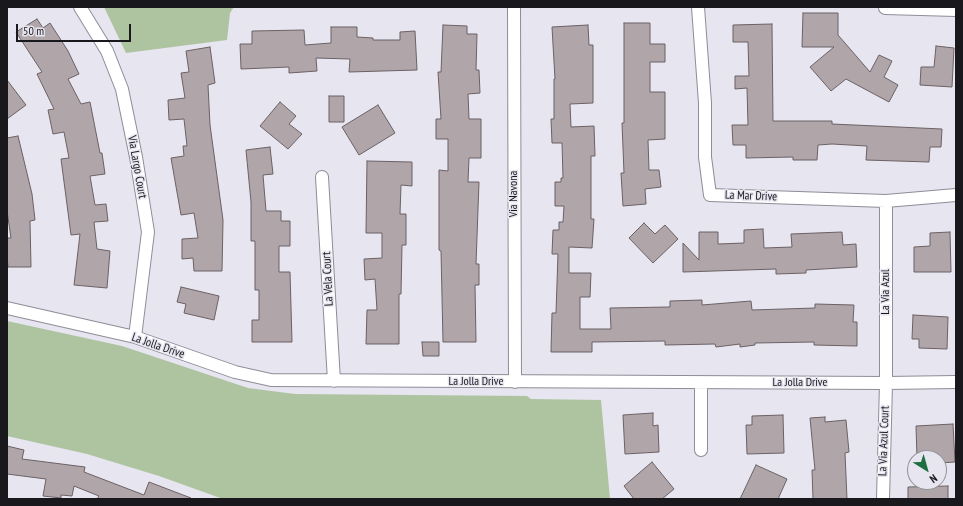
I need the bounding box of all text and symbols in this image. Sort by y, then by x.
scale bar [18,16,133,42]
text: 50 m [23,23,44,38]
street label: Via Largo Court [124,134,150,200]
street label: Via Navona [507,171,521,217]
street label: La Mar Drive [725,188,777,204]
street label: La Vela Court [319,251,337,307]
street label: La Via Azul [879,269,893,315]
street label: La Jolla Drive [130,330,186,362]
street label: La Jolla Drive [449,375,503,389]
street label: La Jolla Drive [773,376,827,390]
street label: La Via Azul Court [876,406,892,476]
north arrow [907,450,947,490]
text: N [927,471,940,486]

